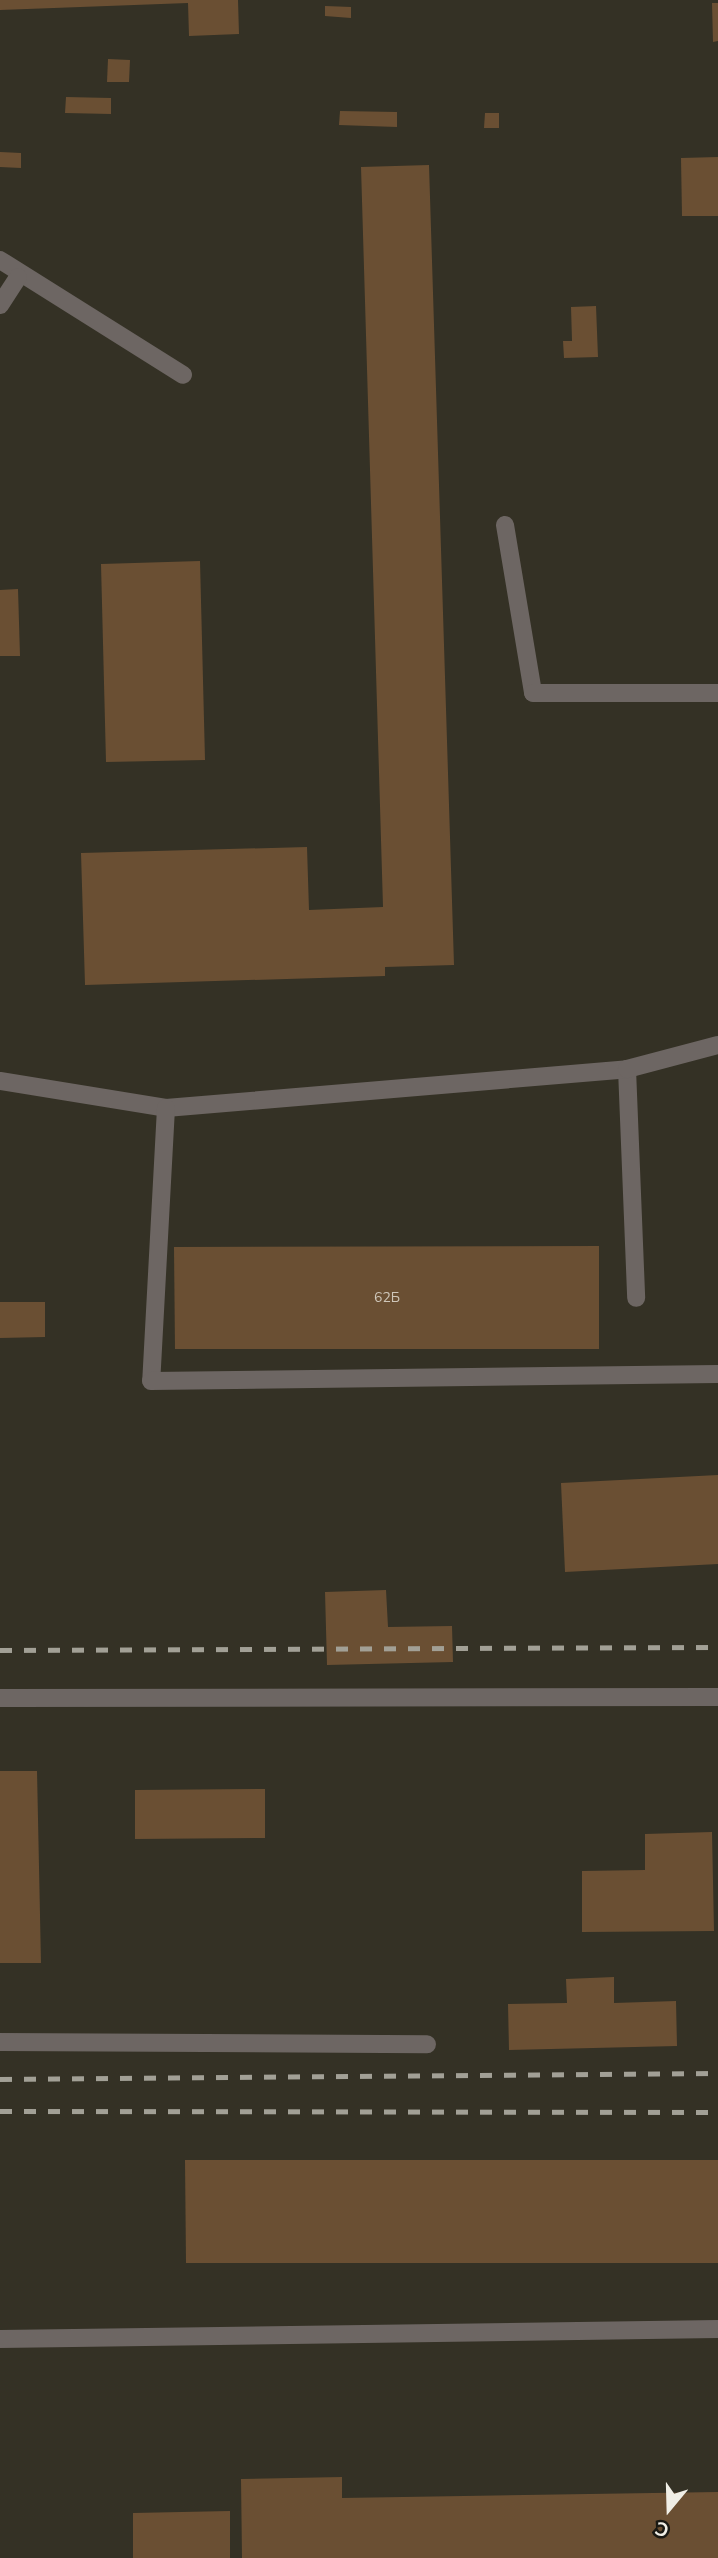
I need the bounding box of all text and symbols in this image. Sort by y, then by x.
house number: 62Б [374,1290,400,1306]
north arrow [634,2474,704,2544]
text: С [652,2514,672,2543]

